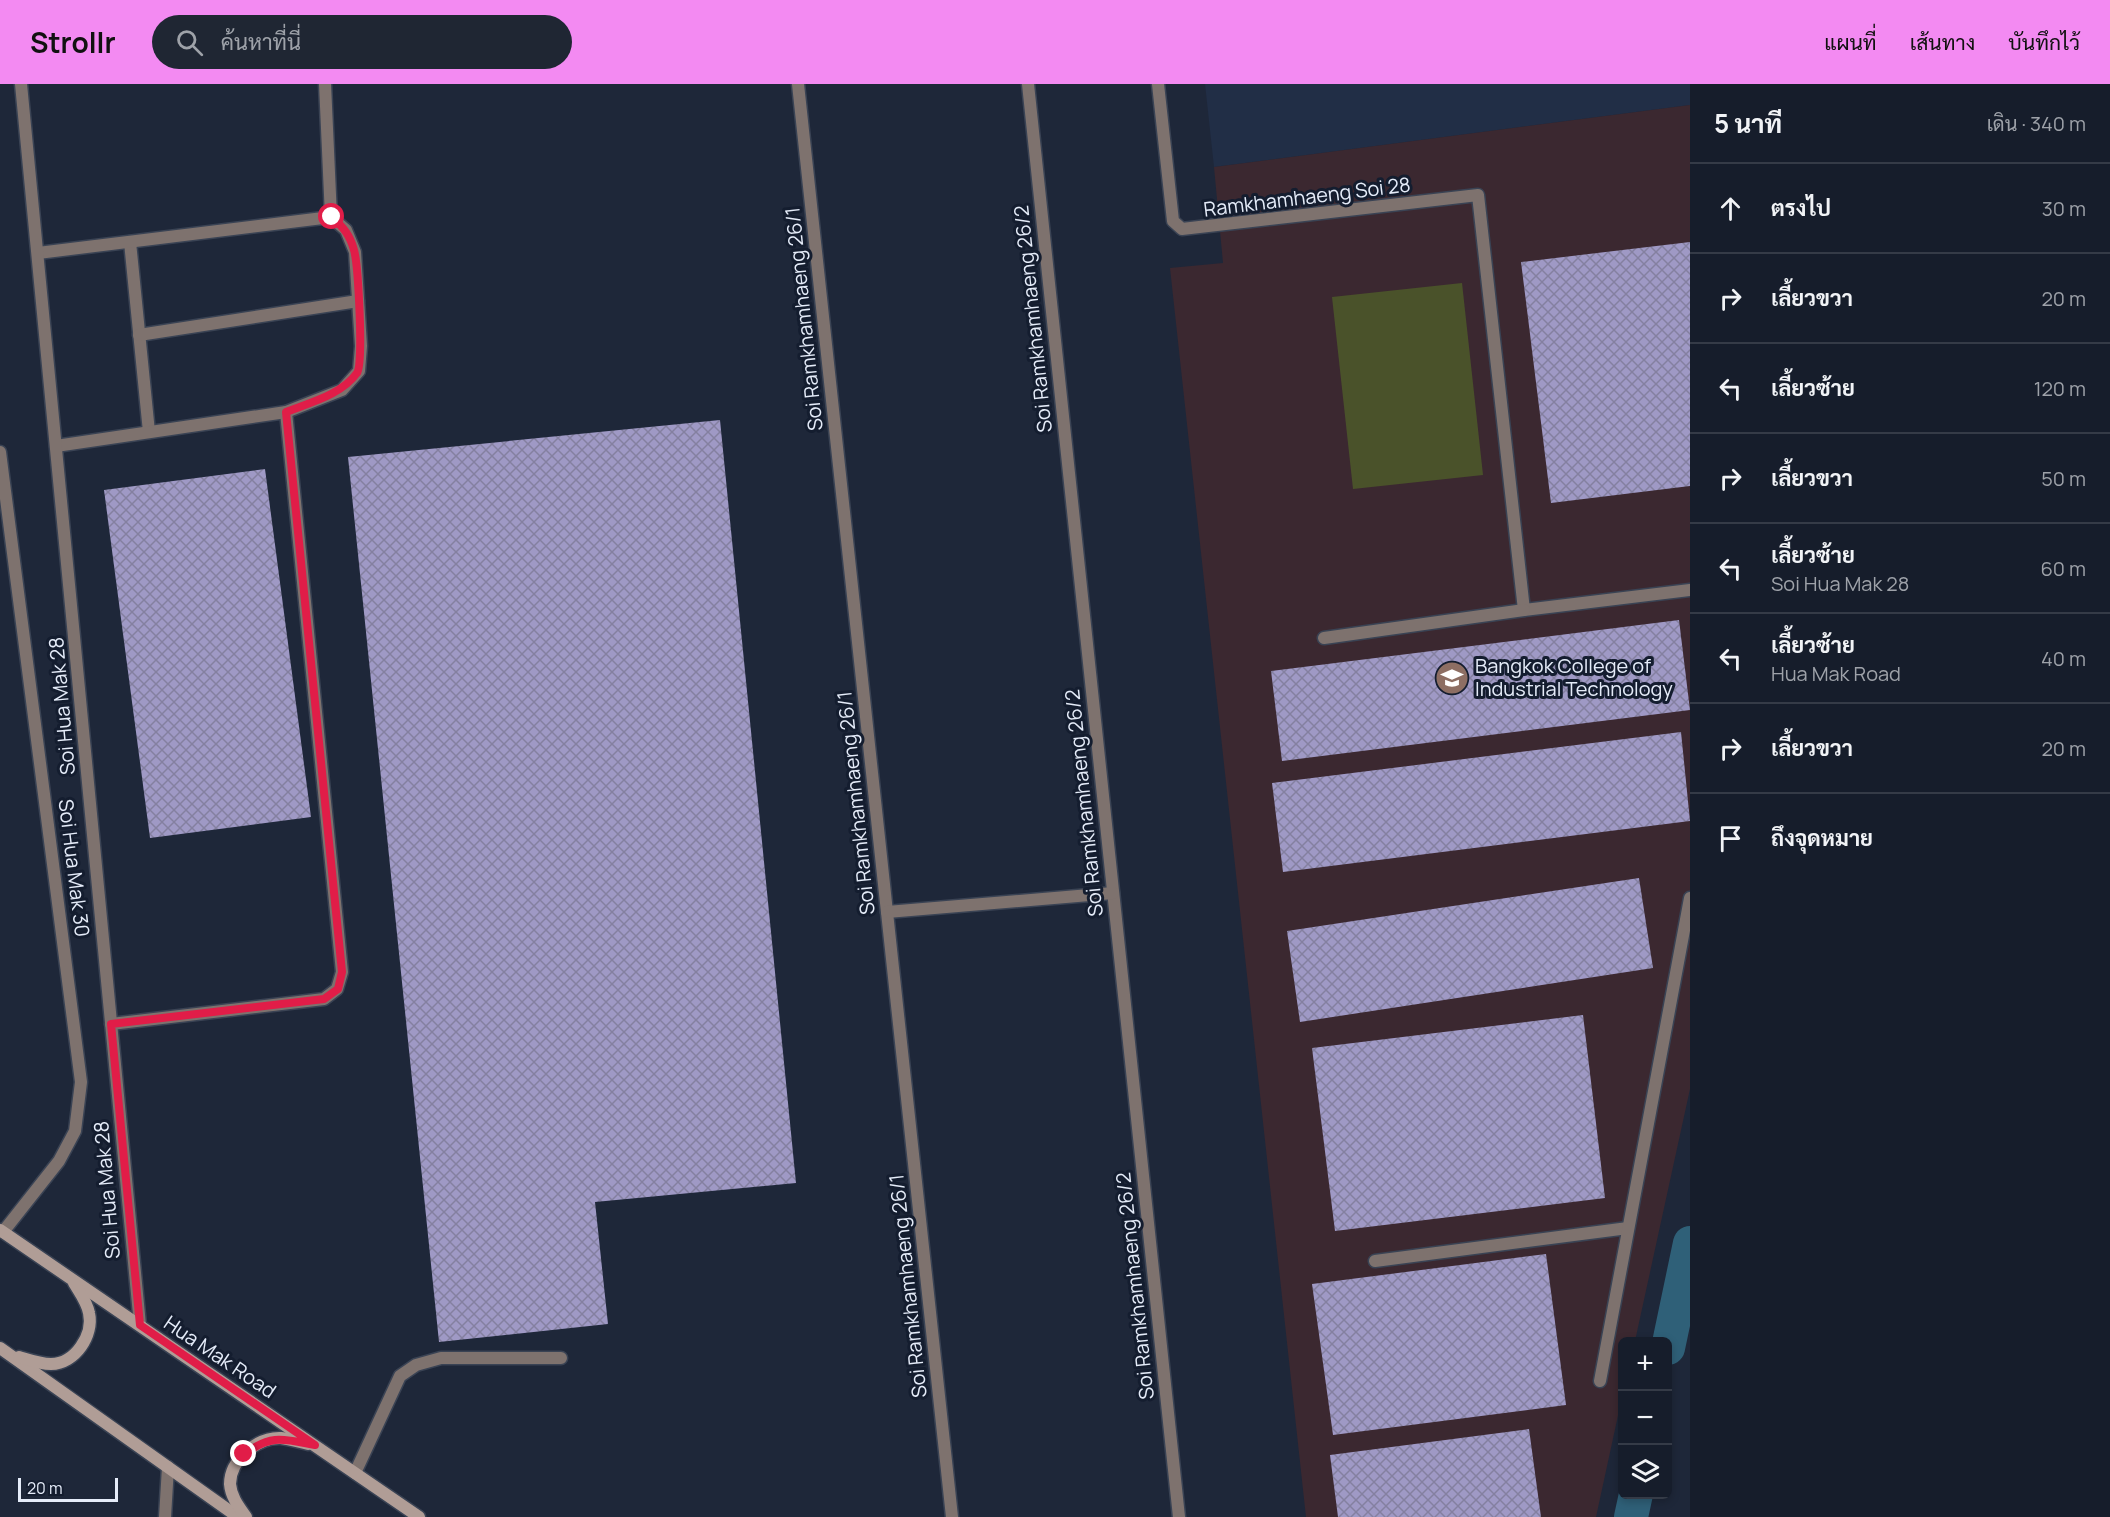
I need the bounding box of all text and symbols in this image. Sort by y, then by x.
search box [152,15,572,69]
text: Strollr [30,23,116,61]
icon: search [173,26,206,59]
text: ค้นหาที่นี่ [221,27,301,57]
text: แผนที่ [1824,28,1877,56]
text: เส้นทาง [1910,28,1975,56]
text: บันทึกไว้ [2008,28,2080,56]
text: 5 นาที [1714,105,1782,141]
text: เดิน · 340 m [1987,110,2086,137]
street label: Ramkhamhaeng Soi 28 [1202,170,1412,223]
icon: ahead [1714,192,1747,225]
text: ตรงไป [1771,193,1831,223]
text: 30 m [2042,195,2086,222]
route start [318,203,344,229]
street label: Soi Ramkhamhaeng 26/2 [1007,204,1058,434]
street label: Soi Ramkhamhaeng 26/1 [778,206,829,432]
icon: right [1714,282,1747,315]
text: เลี้ยวขวา [1771,283,1853,313]
text: 20 m [2041,285,2086,312]
icon: left [1714,372,1747,405]
text: เลี้ยวซ้าย [1771,373,1855,403]
text: 120 m [2034,375,2086,402]
icon: right [1714,462,1747,495]
text: เลี้ยวขวา [1771,463,1853,493]
text: 50 m [2041,465,2086,492]
text: เลี้ยวซ้าย [1771,540,1855,570]
icon: left [1714,552,1747,585]
text: 60 m [2040,555,2086,582]
text: Soi Hua Mak 28 [1771,570,1909,597]
text: เลี้ยวซ้าย [1771,630,1855,660]
street label: Soi Hua Mak 28 [42,636,81,776]
icon: left [1714,642,1747,675]
text: 40 m [2041,645,2086,672]
place label: Bangkok College of Industrial Technology [1475,652,1673,702]
school or university icon: Bangkok College of Industrial Technology [1434,660,1470,696]
text: Hua Mak Road [1771,660,1901,687]
street label: Soi Ramkhamhaeng 26/2 [1058,688,1109,918]
street label: Soi Ramkhamhaeng 26/1 [830,690,881,916]
icon: right [1714,732,1747,765]
text: เลี้ยวขวา [1771,733,1853,763]
text: 20 m [2041,735,2086,762]
street label: Soi Hua Mak 30 [53,797,96,938]
icon: arrive [1714,822,1747,855]
text: ถึงจุดหมาย [1771,823,1873,853]
street label: Soi Hua Mak 28 [87,1120,126,1260]
street label: Soi Ramkhamhaeng 26/2 [1109,1171,1160,1401]
street label: Soi Ramkhamhaeng 26/1 [882,1173,933,1399]
street label: Hua Mak Road [159,1309,282,1404]
map controls [1618,1337,1672,1499]
button: + [1618,1337,1672,1391]
button: − [1618,1391,1672,1445]
route end [230,1440,256,1466]
button: layers [1618,1445,1672,1499]
scale bar [18,1475,118,1502]
text: 20 m [27,1477,63,1499]

